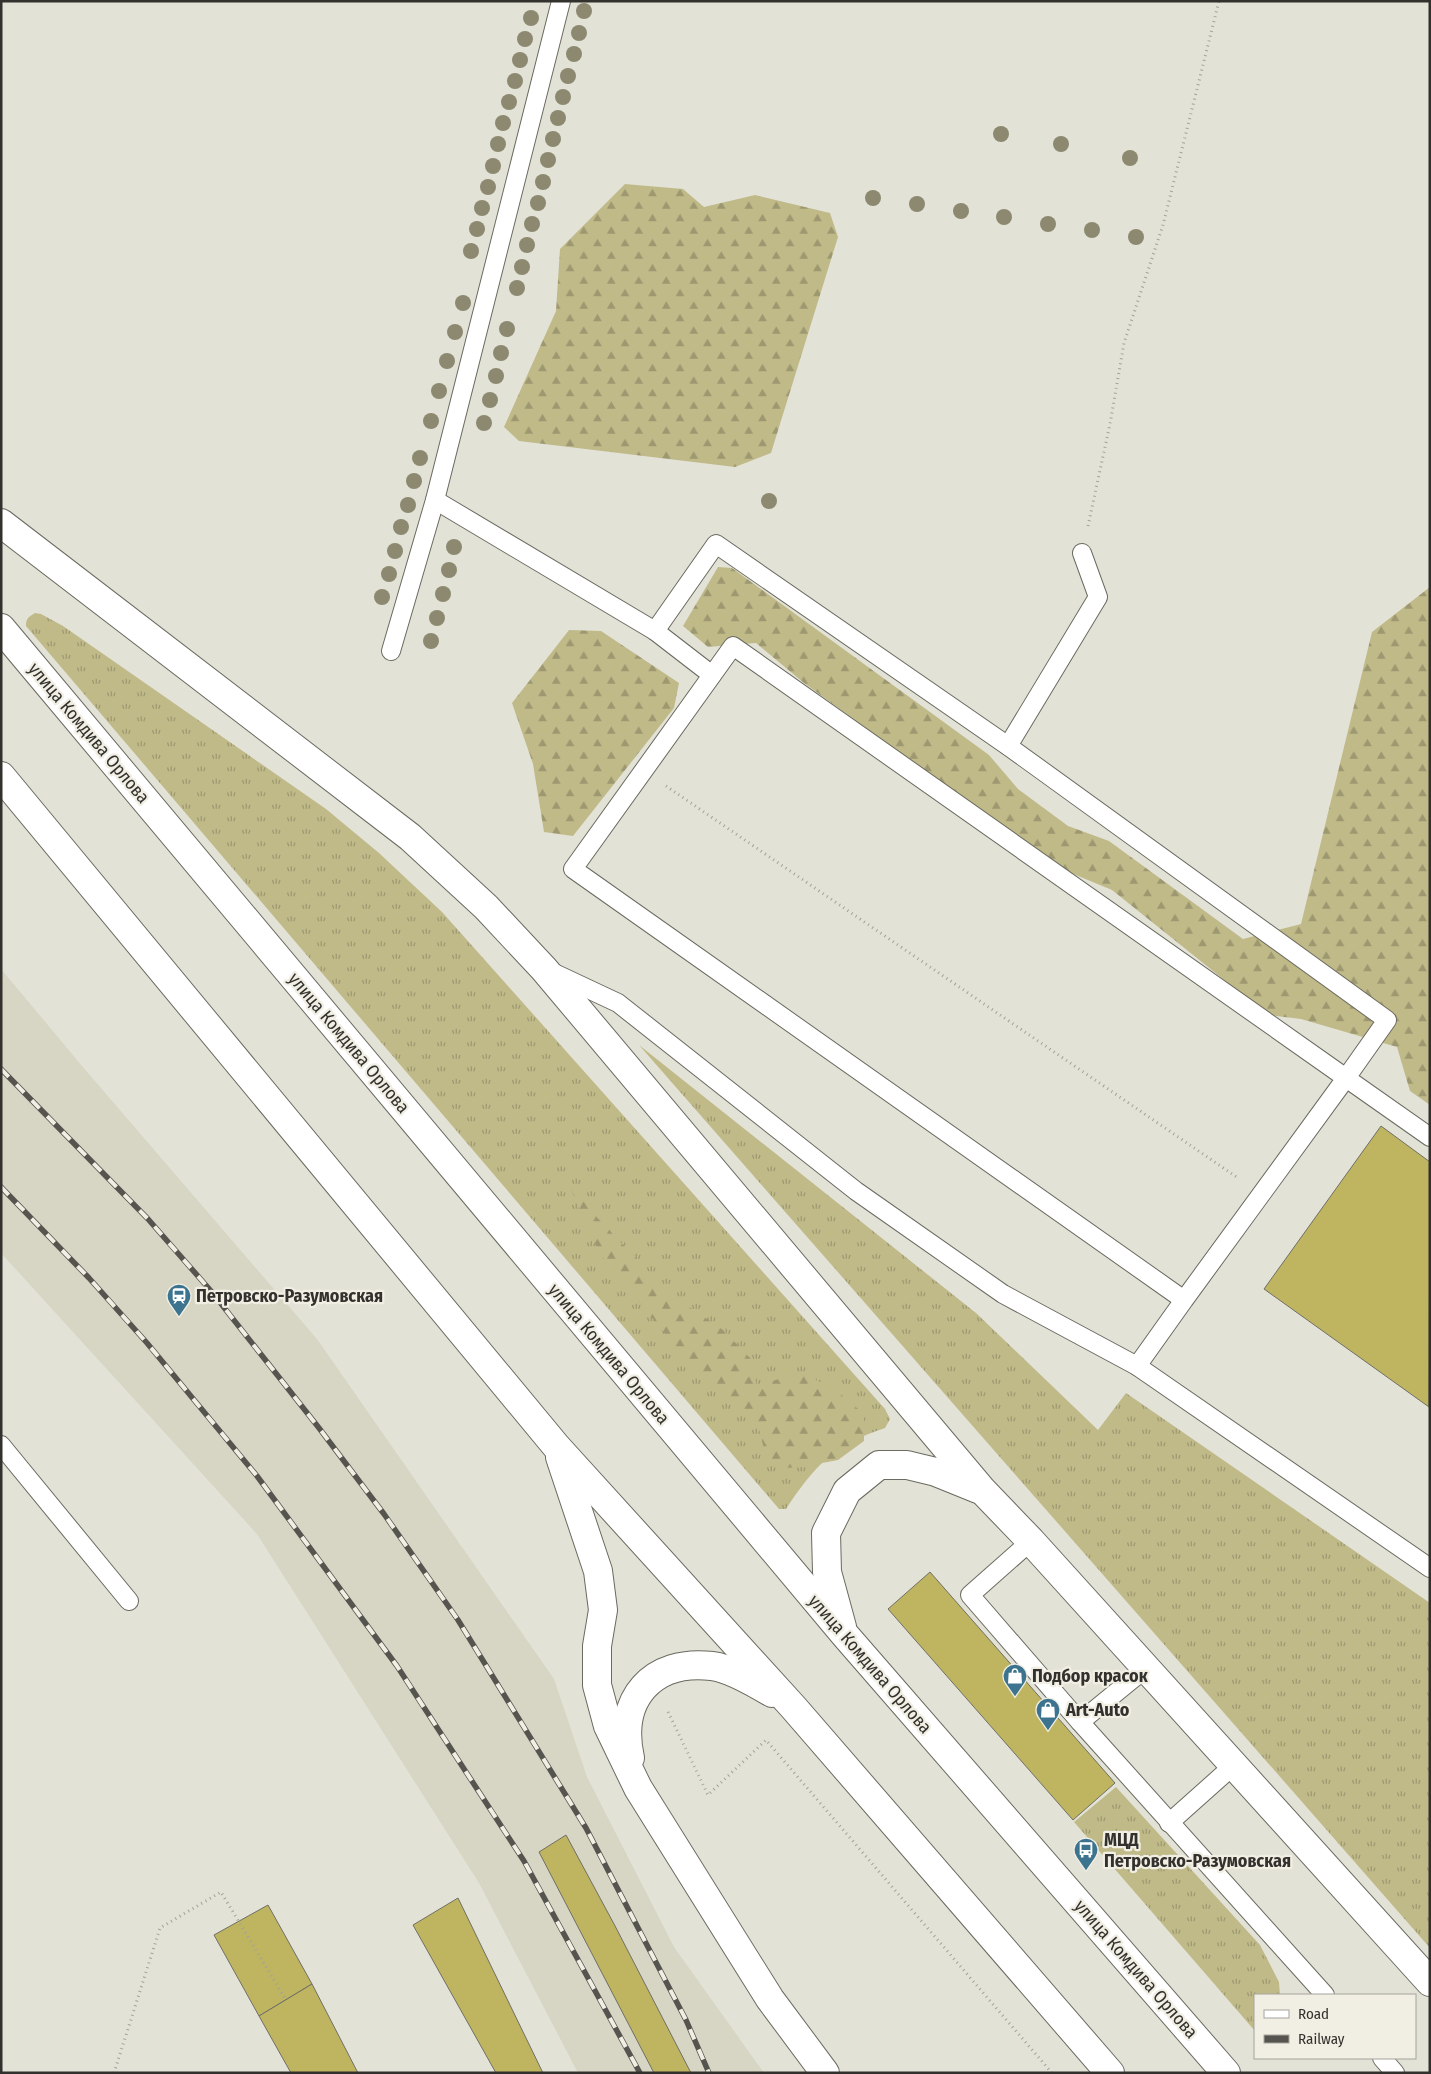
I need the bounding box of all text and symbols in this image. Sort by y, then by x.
street label: улица Комдива Орлова [24,658,154,808]
street label: улица Комдива Орлова [284,968,414,1118]
street label: улица Комдива Орлова [544,1279,674,1429]
station icon: Петровско-Разумовская [166,1283,192,1317]
place label: Петровско-Разумовская [196,1285,383,1307]
street label: улица Комдива Орлова [804,1590,936,1738]
shop icon: Подбор красок [1002,1663,1028,1697]
place label: Подбор красок [1032,1665,1149,1687]
shop icon: Art-Auto [1035,1697,1061,1731]
place label: Art-Auto [1065,1699,1130,1721]
place label: МЦД Петровско-Разумовская [1104,1829,1291,1872]
bus stop icon: МЦД Петровско-Разумовская [1073,1837,1099,1871]
street label: улица Комдива Орлова [1070,1895,1202,2043]
legend [1254,1994,1416,2059]
text: Road [1298,2005,1329,2023]
text: Railway [1298,2030,1345,2048]

